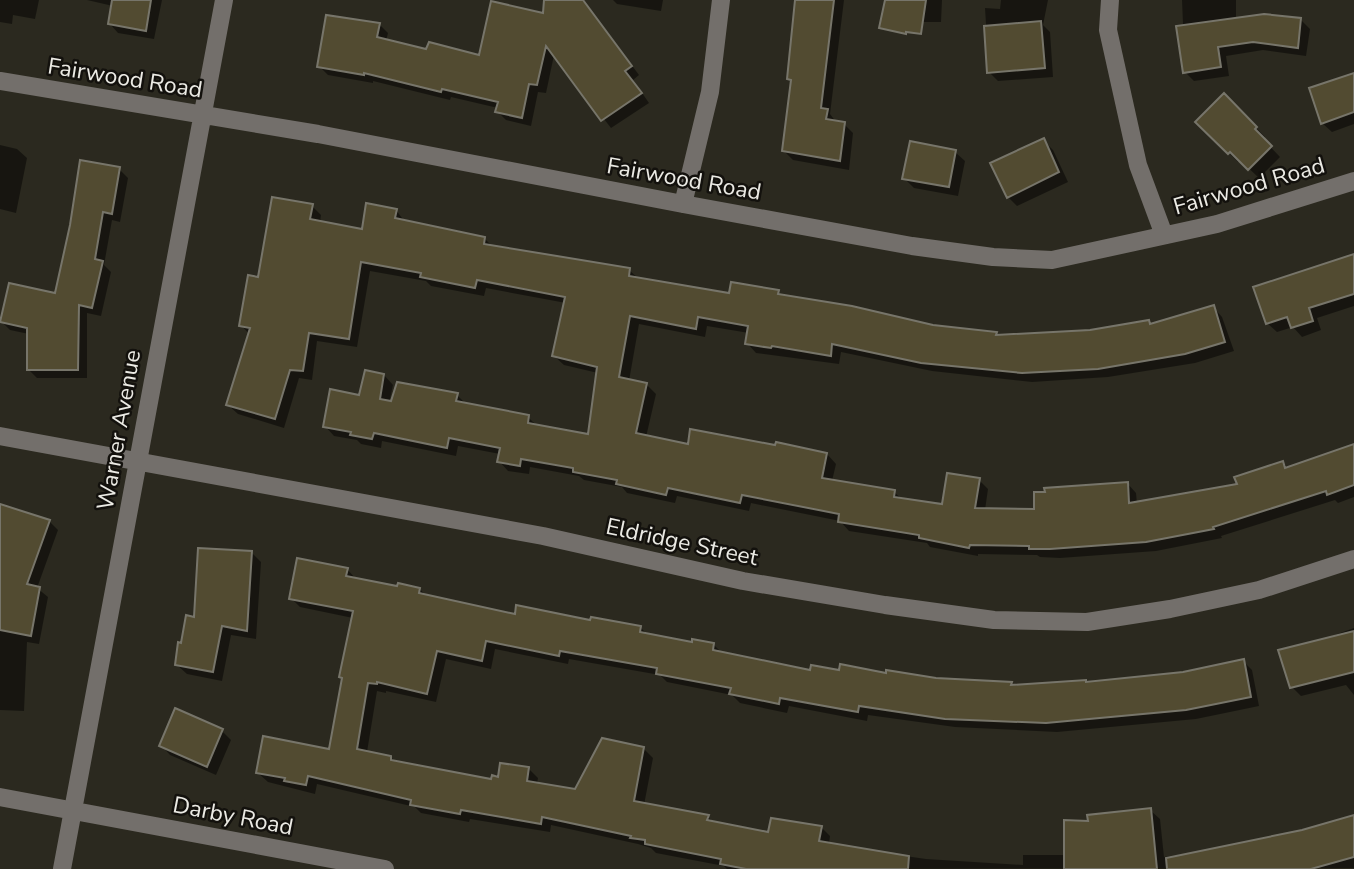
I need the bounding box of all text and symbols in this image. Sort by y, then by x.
street label: Fairwood Road [45,50,205,106]
street label: Fairwood Road [604,150,764,208]
street label: Fairwood Road [1170,150,1328,222]
street label: Warner Avenue [90,347,148,513]
street label: Eldridge Street [603,511,762,573]
street label: Darby Road [170,789,296,843]

